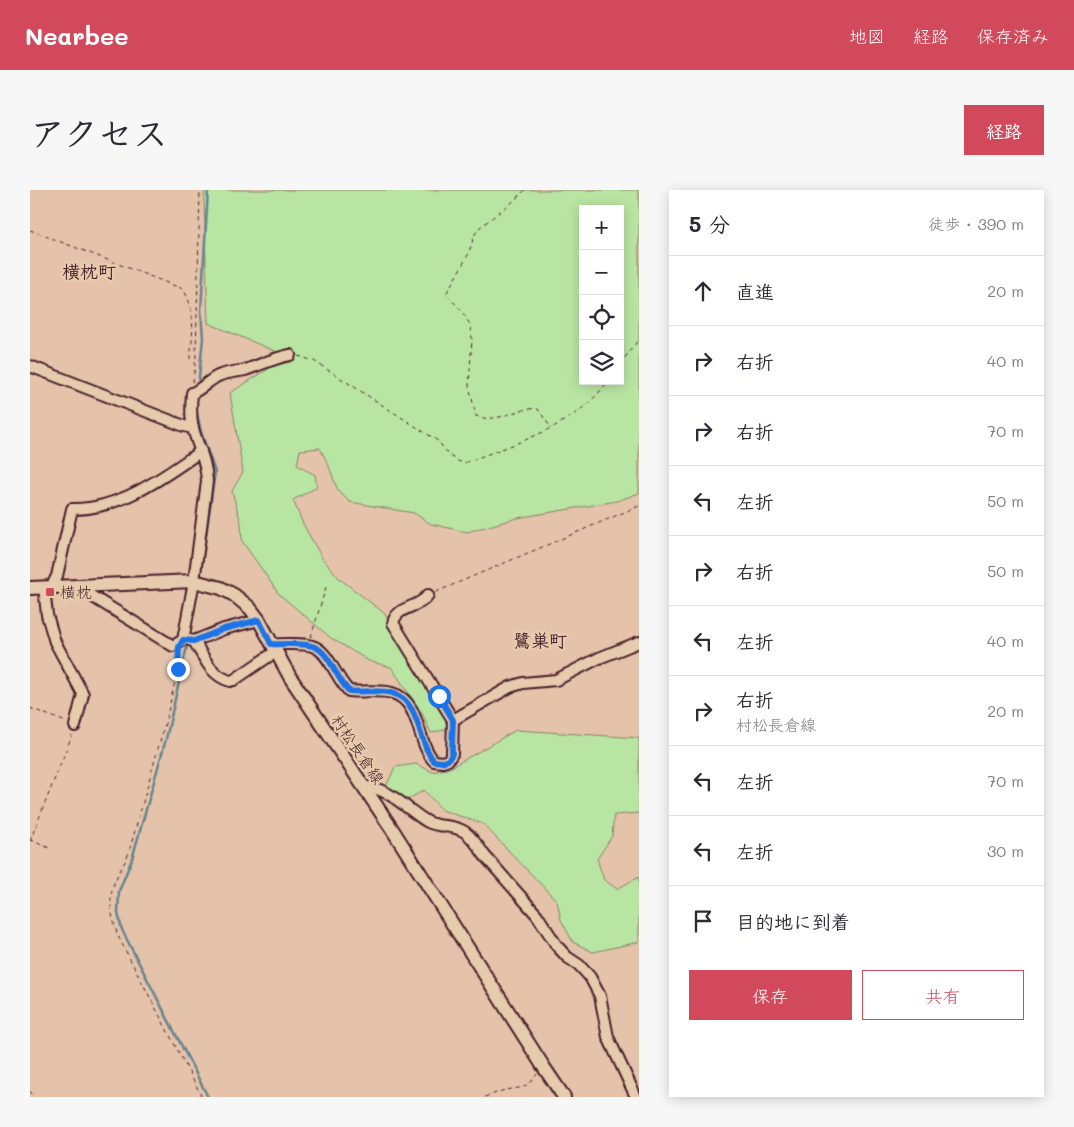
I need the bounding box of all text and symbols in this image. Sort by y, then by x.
text: Nearbee [25,20,129,51]
text: 地図 [849,24,885,48]
text: 経路 [913,24,949,48]
text: 保存済み [977,24,1049,48]
button: 経路 [964,105,1044,155]
text: アクセス [30,109,168,155]
map controls [579,205,624,385]
button: + [579,205,624,250]
text: 5 分 [689,210,730,237]
text: 徒歩 · 390 m [928,213,1024,234]
button: − [579,250,624,295]
district label: 横枕町 [62,259,116,283]
icon: ahead [689,277,717,305]
text: 直進 [736,279,774,304]
text: 20 m [987,280,1024,301]
button: locate [579,295,624,340]
button: layers [579,340,624,385]
icon: right [689,347,717,375]
text: 右折 [736,349,774,374]
text: 40 m [987,350,1024,371]
icon: right [689,417,717,445]
text: 右折 [736,419,774,444]
text: 70 m [987,420,1024,441]
icon: left [689,487,717,515]
text: 左折 [736,489,774,514]
text: 50 m [987,490,1024,511]
icon: right [689,557,717,585]
text: 右折 [736,559,774,584]
text: 50 m [987,560,1024,581]
place label: 横枕 [60,581,92,602]
marker: 横枕 [44,586,56,598]
icon: left [689,627,717,655]
district label: 鷺巣町 [513,628,567,652]
text: 左折 [736,629,774,654]
text: 40 m [987,630,1024,651]
route end [167,658,190,681]
route start [428,685,451,708]
text: 右折 [736,687,774,712]
icon: right [689,697,717,725]
text: 20 m [987,700,1024,721]
street label: 村松長倉線 [327,710,389,788]
text: 村松長倉線 [736,714,816,735]
icon: left [689,767,717,795]
text: 左折 [736,769,774,794]
text: 70 m [987,770,1024,791]
icon: left [689,837,717,865]
text: 左折 [736,839,774,864]
text: 30 m [987,840,1024,861]
icon: arrive [689,907,717,935]
text: 目的地に到着 [736,909,850,934]
button: 保存 [689,970,852,1020]
button: 共有 [862,970,1024,1020]

